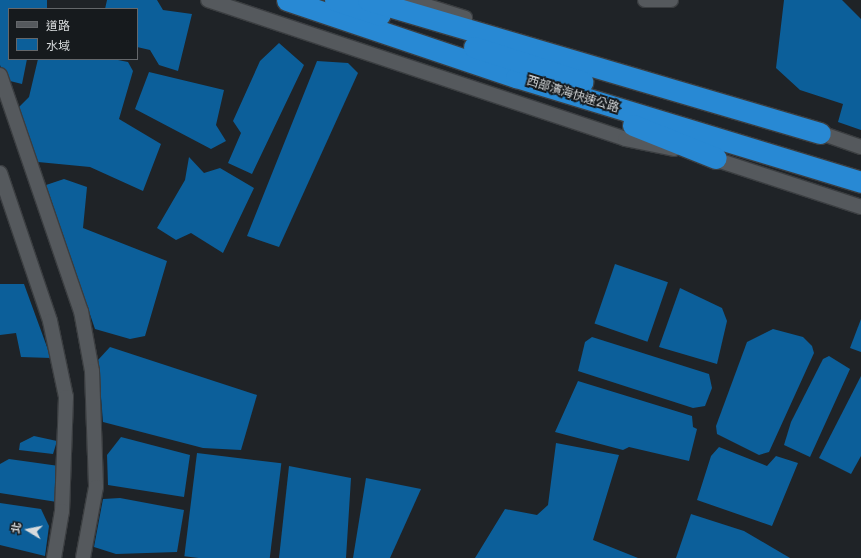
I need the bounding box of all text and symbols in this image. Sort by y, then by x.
legend [8,8,138,60]
text: 道路 [46,18,70,32]
text: 水域 [46,38,70,52]
street label: 西部濱海快速公路 [525,73,621,115]
north arrow [8,510,48,550]
text: 北 [8,521,23,534]

